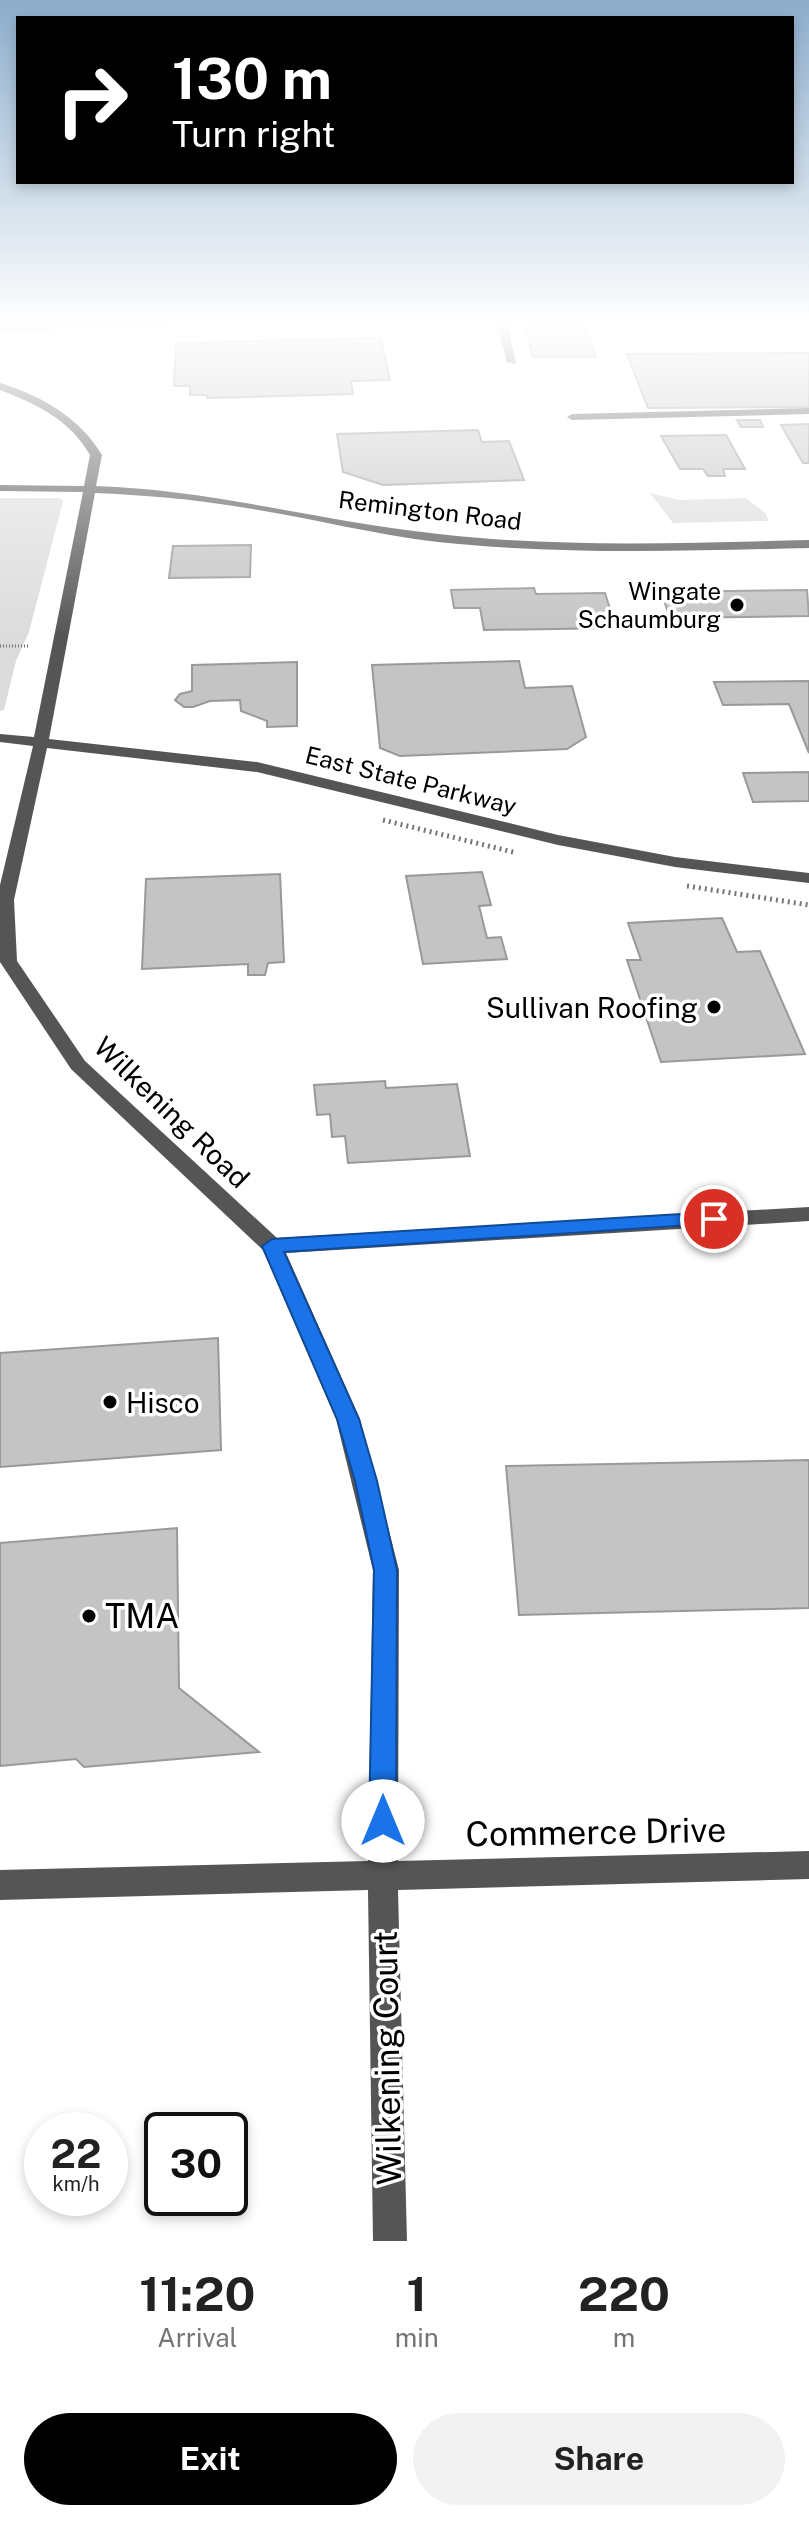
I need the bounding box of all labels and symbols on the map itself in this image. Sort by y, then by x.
street label: Remington Road [337,485,523,535]
place label: Wingate Schaumburg [578,577,721,633]
marker: Wingate Schaumburg [728,596,746,614]
street label: East State Parkway [303,740,520,820]
place label: Sullivan Roofing [486,991,698,1024]
marker: Sullivan Roofing [705,998,723,1016]
street label: Wilkening Road [88,1030,256,1194]
pin [680,1185,748,1253]
place label: Hisco [126,1386,200,1419]
marker: Hisco [101,1393,119,1411]
place label: TMA [105,1596,179,1636]
marker: TMA [80,1607,98,1625]
position arrow [341,1779,425,1863]
street label: Commerce Drive [465,1810,727,1854]
street label: Wilkening Court [365,1930,409,2186]
speed limit sign: 30 [144,2112,248,2216]

